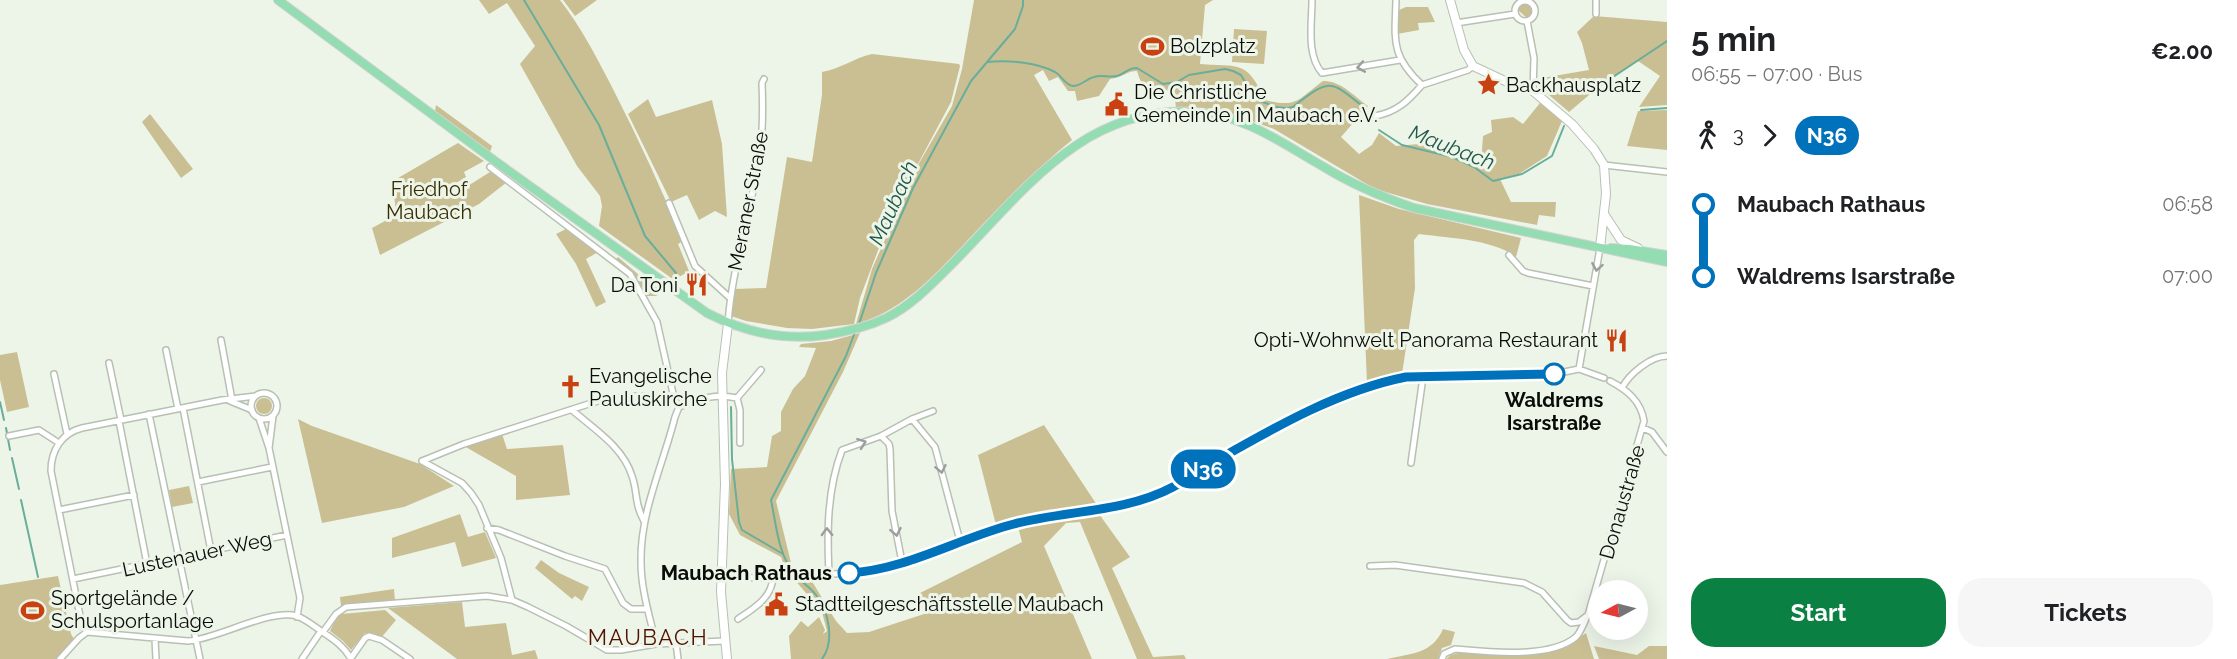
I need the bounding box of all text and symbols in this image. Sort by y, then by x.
text: 5 min [1691,20,1776,59]
sports icon: Bolzplatz [1139,33,1165,59]
place label: Bolzplatz [1170,34,1256,58]
text: €2.00 [2151,38,2213,64]
one-way arrow [1356,60,1366,73]
text: 06:55 – 07:00 · Bus [1691,62,1862,86]
place icon: Backhausplatz [1475,72,1501,98]
place label: Backhausplatz [1506,73,1641,97]
place label: Die Christliche Gemeinde in Maubach e.V. [1134,80,1378,127]
public building icon: Die Christliche Gemeinde in Maubach e.V. [1103,91,1129,117]
water label: Maubach [1406,119,1498,175]
icon: walk [1691,119,1724,152]
icon: forward [1753,119,1786,152]
text: 3 [1733,123,1744,147]
text: N36 [1807,123,1847,148]
street label: Meraner Straße [723,129,773,273]
water label: Maubach [863,157,923,249]
park label: Friedhof Maubach [386,177,472,224]
text: Maubach Rathaus [1737,191,1925,217]
text: 06:58 [2162,192,2213,216]
one-way arrow [1591,263,1603,272]
text: Waldrems Isarstraße [1737,263,1955,289]
text: 07:00 [2162,264,2213,288]
restaurant icon: Da Toni [683,272,709,298]
place label: Da Toni [610,273,678,297]
restaurant icon: Opti-Wohnwelt Panorama Restaurant [1603,327,1629,353]
place label: Opti-Wohnwelt Panorama Restaurant [1254,328,1598,352]
marker: Waldrems Isarstraße [1543,363,1565,385]
place label: Evangelische Pauluskirche [589,364,712,411]
church icon: Evangelische Pauluskirche [558,374,584,400]
place label: Waldrems Isarstraße [1505,388,1603,435]
one-way arrow [856,437,867,450]
street label: Donaustraße [1594,442,1650,562]
line badge: N36 [1168,450,1238,488]
text: N36 [1183,457,1223,482]
one-way arrow [934,463,947,473]
street label: Lustenauer Weg [120,526,274,582]
one-way arrow [889,527,902,537]
one-way arrow [821,528,833,537]
place label: Maubach Rathaus [661,561,832,585]
marker: Maubach Rathaus [838,562,860,584]
button: Start [1691,578,1946,647]
button: Tickets [1958,578,2213,647]
north arrow [1588,580,1648,640]
map controls [1588,580,1648,640]
place label: Sportgelände / Schulsportanlage [51,586,214,633]
public building icon: Stadtteilgeschäftsstelle Maubach [764,591,790,617]
place label: Stadtteilgeschäftsstelle Maubach [795,592,1104,616]
sports icon: Sportgelände / Schulsportanlage [20,597,46,623]
district label: MAUBACH [588,624,708,650]

